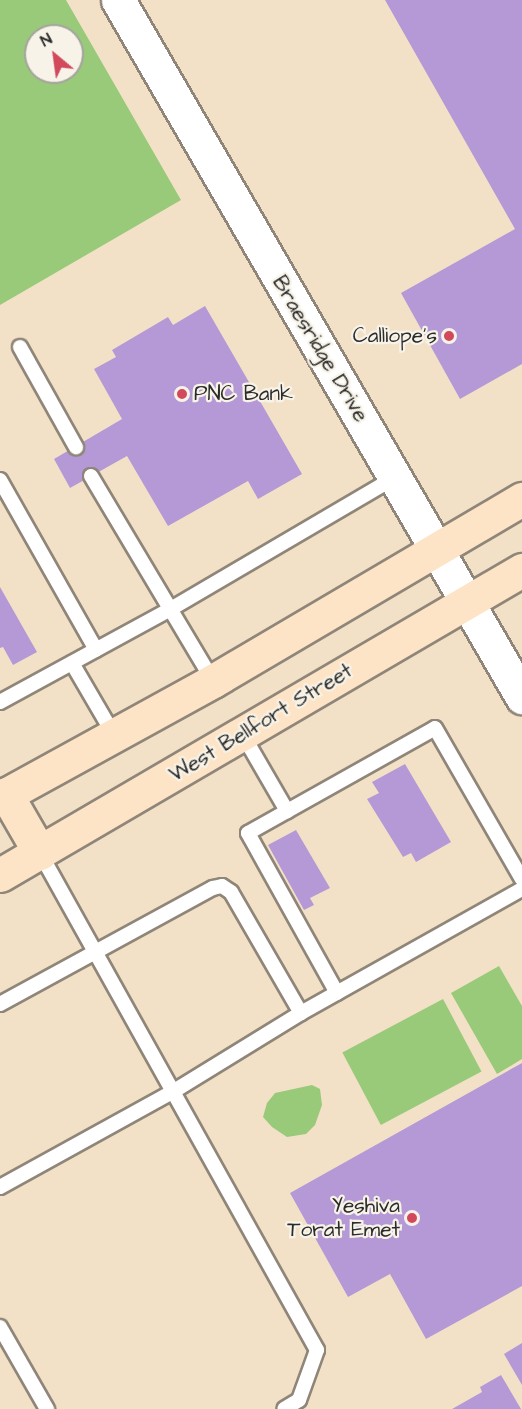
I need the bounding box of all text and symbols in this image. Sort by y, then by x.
north arrow [24,24,84,84]
text: N [37,28,56,52]
street label: Braesridge Drive [266,271,374,427]
place label: Calliope's [353,323,437,349]
marker: Calliope's [442,329,456,343]
place label: PNC Bank [194,381,293,407]
marker: PNC Bank [175,387,189,401]
street label: West Bellfort Street [165,658,357,788]
place label: Yeshiva Torat Emet [287,1193,400,1243]
marker: Yeshiva Torat Emet [405,1211,419,1225]

